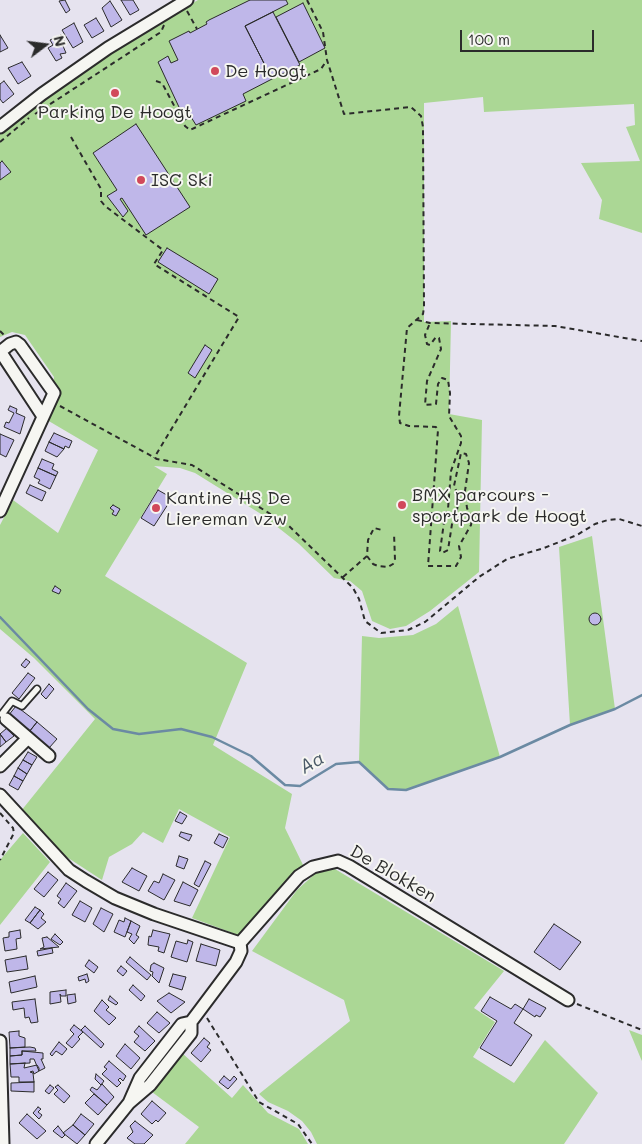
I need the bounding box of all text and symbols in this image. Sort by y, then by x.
north arrow [20,20,70,70]
scale bar [462,20,596,52]
text: 100 m [468,29,510,49]
text: N [49,33,71,49]
place label: De Hoogt [225,60,307,82]
marker: De Hoogt [209,65,221,77]
marker: Parking De Hoogt [109,87,121,99]
place label: Parking De Hoogt [38,101,192,123]
place label: ISC Ski [151,169,213,191]
marker: ISC Ski [135,174,147,186]
place label: BMX parcours - sportpark de Hoogt [412,484,587,526]
place label: Kantine HS De Liereman vzw [166,487,291,530]
marker: BMX parcours - sportpark de Hoogt [396,499,408,511]
marker: Kantine HS De Liereman vzw [150,502,162,514]
water label: Aa [295,747,329,779]
street label: De Blokken [346,841,440,907]

